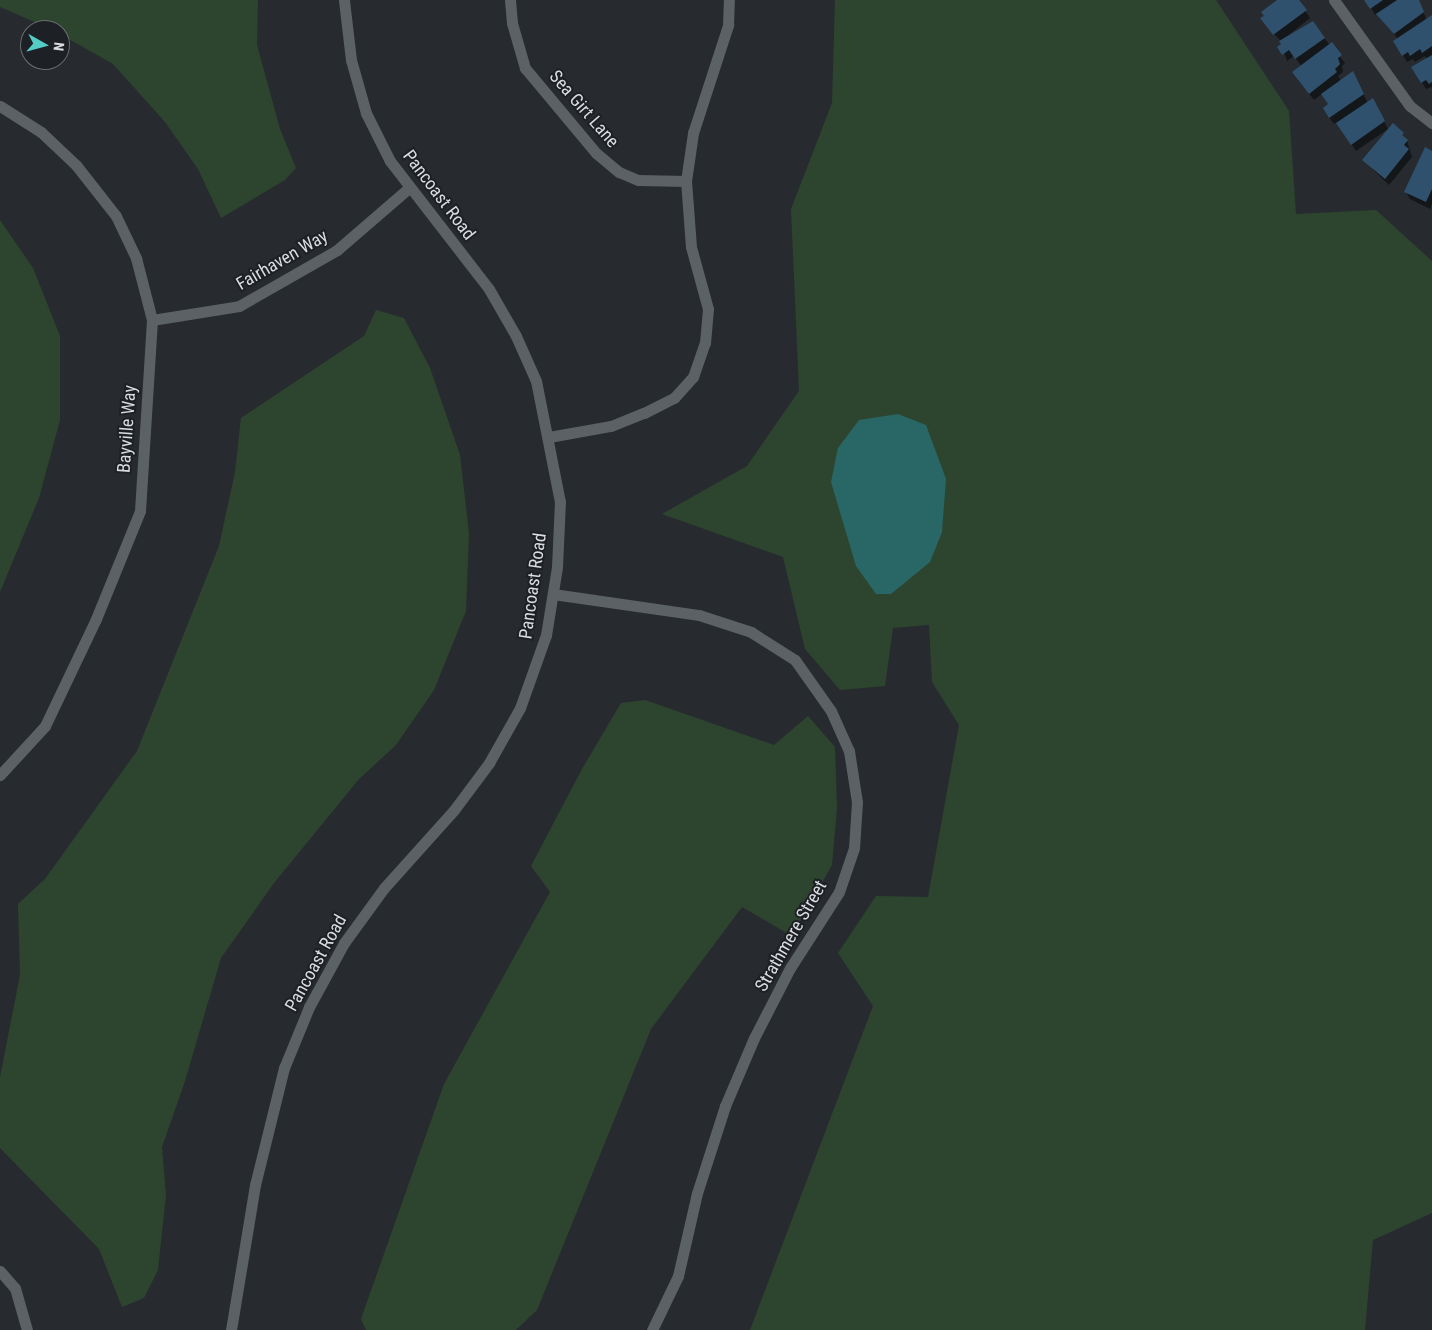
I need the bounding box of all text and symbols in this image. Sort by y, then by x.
north arrow [20,20,70,70]
text: N [50,41,67,52]
street label: Sea Girt Lane [545,66,623,152]
street label: Pancoast Road [398,146,480,244]
street label: Fairhaven Way [232,225,332,295]
street label: Bayville Way [113,384,141,474]
street label: Pancoast Road [515,532,551,640]
street label: Strathmere Street [751,877,831,995]
street label: Pancoast Road [281,911,351,1015]

